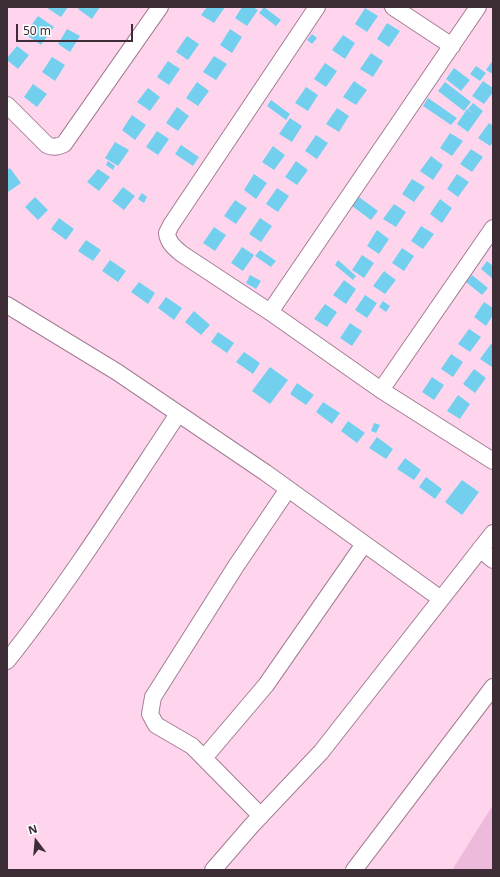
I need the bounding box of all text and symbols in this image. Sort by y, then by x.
scale bar [18,16,135,42]
text: 50 m [23,22,51,39]
north arrow [16,821,56,861]
text: N [26,821,39,837]

